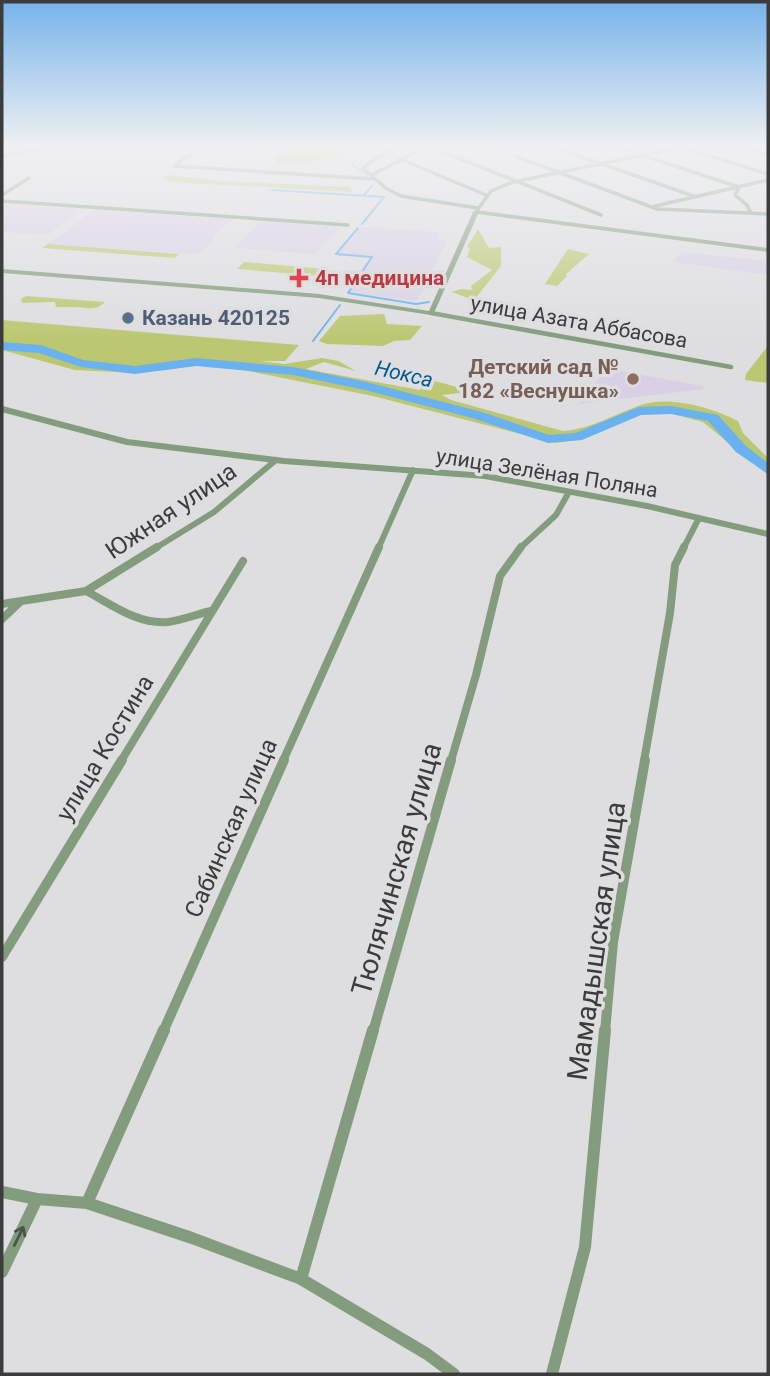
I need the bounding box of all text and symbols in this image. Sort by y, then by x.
place label: 4п медицина [315,266,444,290]
marker: 4п медицина [289,268,309,288]
street label: улица Азата Аббасова [469,291,689,353]
place label: Казань 420125 [142,306,290,330]
marker: Казань 420125 [120,310,136,326]
place label: Детский сад № 182 «Веснушка» [458,355,619,403]
water label: Нокса [373,356,435,392]
marker: Детский сад № 182 «Веснушка» [625,371,641,387]
street label: улица Зелёная Поляна [435,444,659,502]
street label: Южная улица [100,457,242,565]
street label: улица Костина [50,670,160,826]
street label: Сабинская улица [179,734,283,922]
street label: Тюлячинская улица [345,739,448,999]
street label: Мамадышская улица [561,800,632,1083]
one-way arrow [13,1226,27,1247]

